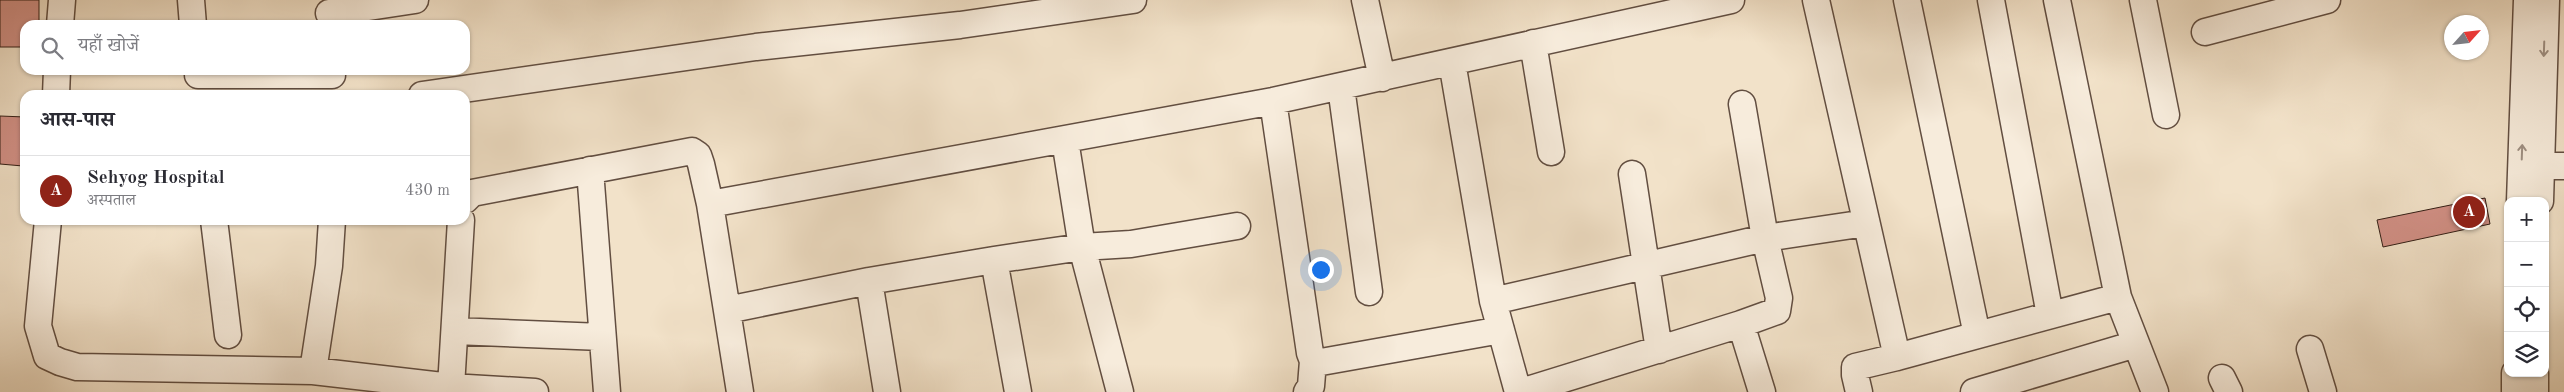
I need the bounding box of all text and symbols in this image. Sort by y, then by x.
north arrow [2444,15,2489,60]
search box [20,20,470,75]
icon: search [38,34,66,62]
text: यहाँ खोजें [78,37,139,56]
one-way arrow [2540,40,2549,56]
text: आस-पास [40,110,115,131]
one-way arrow [2517,144,2527,160]
text: Sehyog Hospital [87,169,225,188]
text: A [50,183,62,199]
text: 430 m [405,183,450,199]
text: अस्पताल [87,193,136,209]
pin: A [2453,193,2485,231]
map controls [2504,197,2549,377]
button: + [2504,197,2549,242]
button: − [2504,242,2549,287]
your location [1308,257,1334,283]
button: locate [2504,287,2549,332]
button: layers [2504,332,2549,377]

